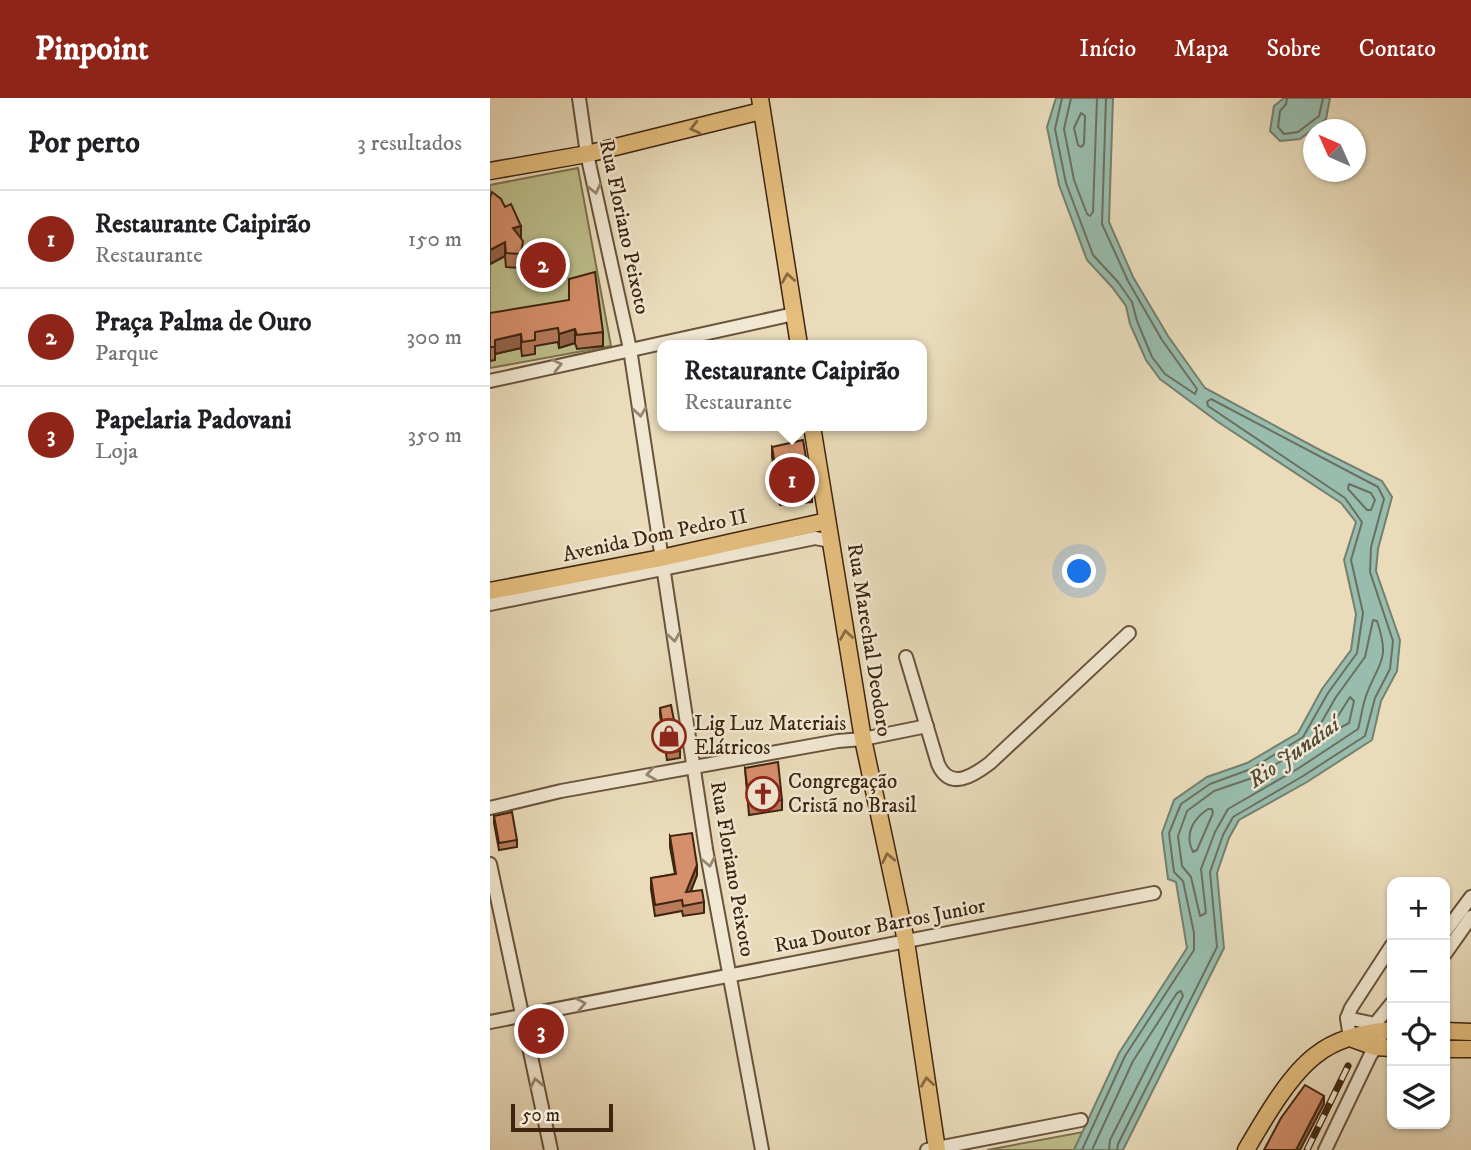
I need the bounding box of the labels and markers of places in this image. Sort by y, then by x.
pin: 2 [520,239,566,291]
pin: 1 [769,454,815,506]
place label: Lig Luz Materiais Elátricos [694,711,846,761]
shop icon: Lig Luz Materiais Elátricos [650,717,688,755]
place label: Congregação Cristã no Brasil [788,769,917,819]
church icon: Congregação Cristã no Brasil [744,775,782,813]
pin: 3 [518,1005,564,1057]

